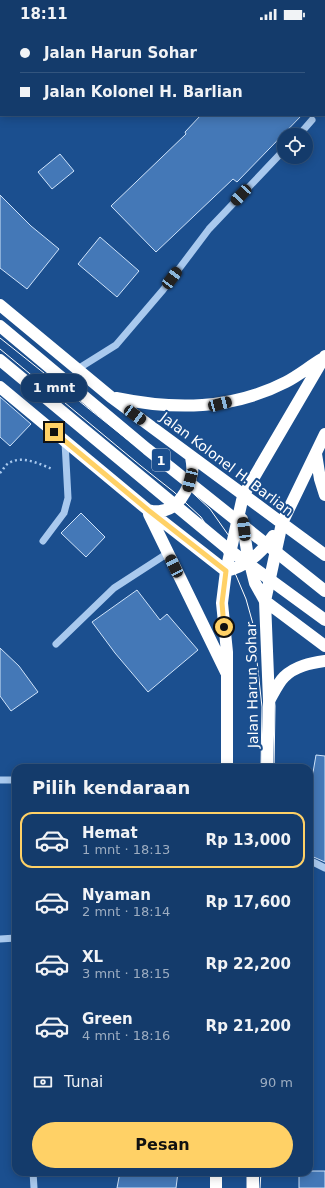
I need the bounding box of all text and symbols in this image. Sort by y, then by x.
text: 18:11 [20,5,68,23]
text: Jalan Harun Sohar [44,44,197,62]
text: Jalan Kolonel H. Barlian [44,83,243,101]
map controls [277,128,313,164]
button: locate [277,128,313,164]
car [228,182,254,208]
car [160,265,184,291]
callout: 1 mnt [21,374,87,402]
text: 1 mnt [33,380,75,395]
car [207,395,233,413]
car [122,403,148,427]
street label: Jalan Kolonel H. Barlian [157,408,297,519]
route end [45,423,63,441]
road number: 1 [152,449,170,471]
car [181,467,199,493]
car [237,516,251,542]
car [163,553,185,579]
route start [215,618,233,636]
street label: Jalan Harun Sohar [243,622,261,749]
text: Pilih kendaraan [32,777,190,798]
icon: car [34,822,70,858]
text: Hemat [82,824,138,842]
text: Rp 13,000 [206,831,291,849]
text: 1 mnt · 18:13 [82,842,170,857]
icon: car [34,884,70,920]
text: Nyaman [82,886,151,904]
text: Rp 17,600 [206,893,291,911]
text: 2 mnt · 18:14 [82,904,170,919]
icon: car [34,946,70,982]
text: XL [82,948,103,966]
text: Rp 22,200 [206,955,291,973]
text: 3 mnt · 18:15 [82,966,170,981]
icon: car [34,1008,70,1044]
text: Green [82,1010,133,1028]
text: Rp 21,200 [206,1017,291,1035]
text: 4 mnt · 18:16 [82,1028,170,1043]
icon: cash [32,1071,54,1093]
text: Tunai [64,1073,103,1091]
text: 90 m [260,1075,293,1090]
button: Pesan [32,1122,293,1168]

